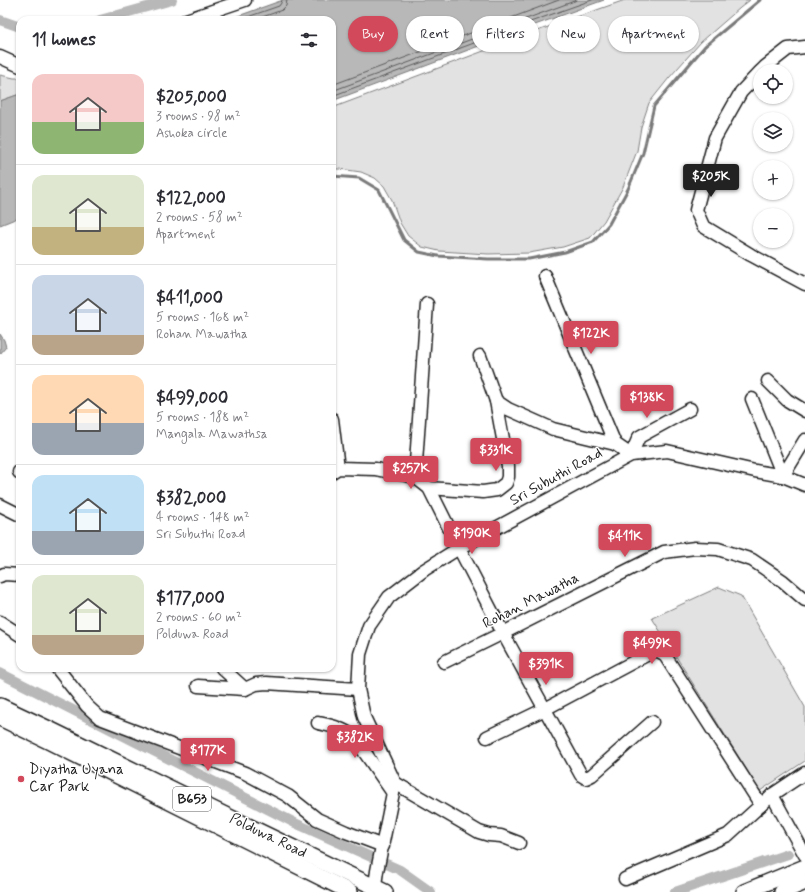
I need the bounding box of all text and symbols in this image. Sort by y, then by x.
chip: Buy [348,16,398,52]
chip: Rent [406,16,464,52]
chip: Filters [472,16,539,52]
chip: New [547,16,600,52]
chip: Apartment [608,16,699,52]
text: 11 homes [32,29,96,51]
icon: filters [298,29,320,51]
map controls [753,64,793,248]
button: locate [753,64,793,104]
text: $205,000 [156,86,227,108]
icon: home [64,90,112,138]
text: 3 rooms · 98 m² [156,108,241,125]
button: layers [753,112,793,152]
text: Ashoka circle [156,125,227,142]
button: + [753,160,793,200]
pin: $205K [683,164,739,198]
text: $205K [692,168,730,185]
text: $122,000 [156,187,226,209]
icon: home [64,191,112,239]
button: − [753,208,793,248]
text: 2 rooms · 58 m² [156,209,243,226]
text: Apartment [156,226,215,243]
text: $411,000 [156,287,223,309]
icon: home [64,291,112,339]
text: 5 rooms · 168 m² [156,309,249,326]
pin: $122K [563,321,619,355]
text: $122K [572,325,610,342]
text: Rohan Mawatha [156,326,248,343]
pin: $138K [619,385,675,419]
text: $499,000 [156,387,228,409]
text: $138K [629,389,665,406]
icon: home [64,391,112,439]
text: 5 rooms · 188 m² [156,409,249,426]
text: Mangala Mawathsa [156,426,267,443]
pin: $331K [468,438,524,472]
text: $331K [479,442,513,459]
street label: Sri Subuthi Road [506,443,606,511]
pin: $257K [383,456,439,490]
text: $257K [392,460,430,477]
text: $382,000 [156,487,226,509]
icon: home [64,491,112,539]
text: 4 rooms · 148 m² [156,509,250,526]
pin: $190K [444,521,500,555]
pin: $411K [597,524,653,558]
text: $190K [453,525,491,542]
text: Sri Subuthi Road [156,526,245,543]
text: $411K [607,528,643,545]
street label: Rohan Mawatha [479,568,583,634]
text: $177,000 [156,587,225,609]
icon: home [64,591,112,639]
text: 2 rooms · 60 m² [156,609,242,626]
text: Polduwa Road [156,626,229,643]
pin: $499K [624,631,680,665]
text: $499K [633,635,671,652]
pin: $391K [518,652,574,686]
text: $391K [528,656,564,673]
pin: $382K [327,725,383,759]
text: $382K [336,729,374,746]
pin: $177K [180,738,236,772]
text: $177K [190,742,226,759]
place label: Diyatha Uyana Car Park [29,760,124,797]
marker: Diyatha Uyana Car Park [16,774,26,784]
road number: B653 [173,787,211,811]
street label: Polduwa Road [226,809,310,863]

